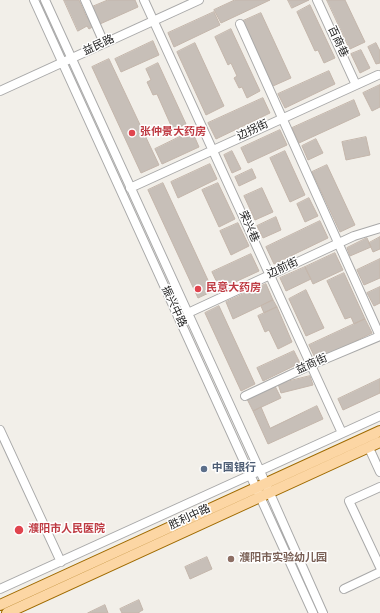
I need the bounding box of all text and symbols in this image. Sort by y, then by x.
street label: 百商巷 [324,24,350,60]
street label: 益民路 [81,33,117,59]
street label: 边拐街 [235,118,271,144]
place label: 张仲景大药房 [140,126,206,140]
marker: 张仲景大药房 [127,128,137,138]
street label: 荣兴巷 [235,209,261,245]
street label: 边前街 [265,256,301,282]
place label: 民意大药房 [206,282,261,296]
street label: 振兴中路 [158,284,188,330]
marker: 民意大药房 [193,284,203,294]
street label: 益商街 [294,352,330,378]
place label: 中国银行 [212,462,256,476]
marker: 中国银行 [199,464,209,474]
street label: 胜利中路 [167,503,213,533]
place label: 濮阳市人民医院 [28,523,105,537]
marker: 濮阳市人民医院 [13,524,25,536]
place label: 濮阳市实验幼儿园 [239,552,327,566]
marker: 濮阳市实验幼儿园 [226,554,236,564]

